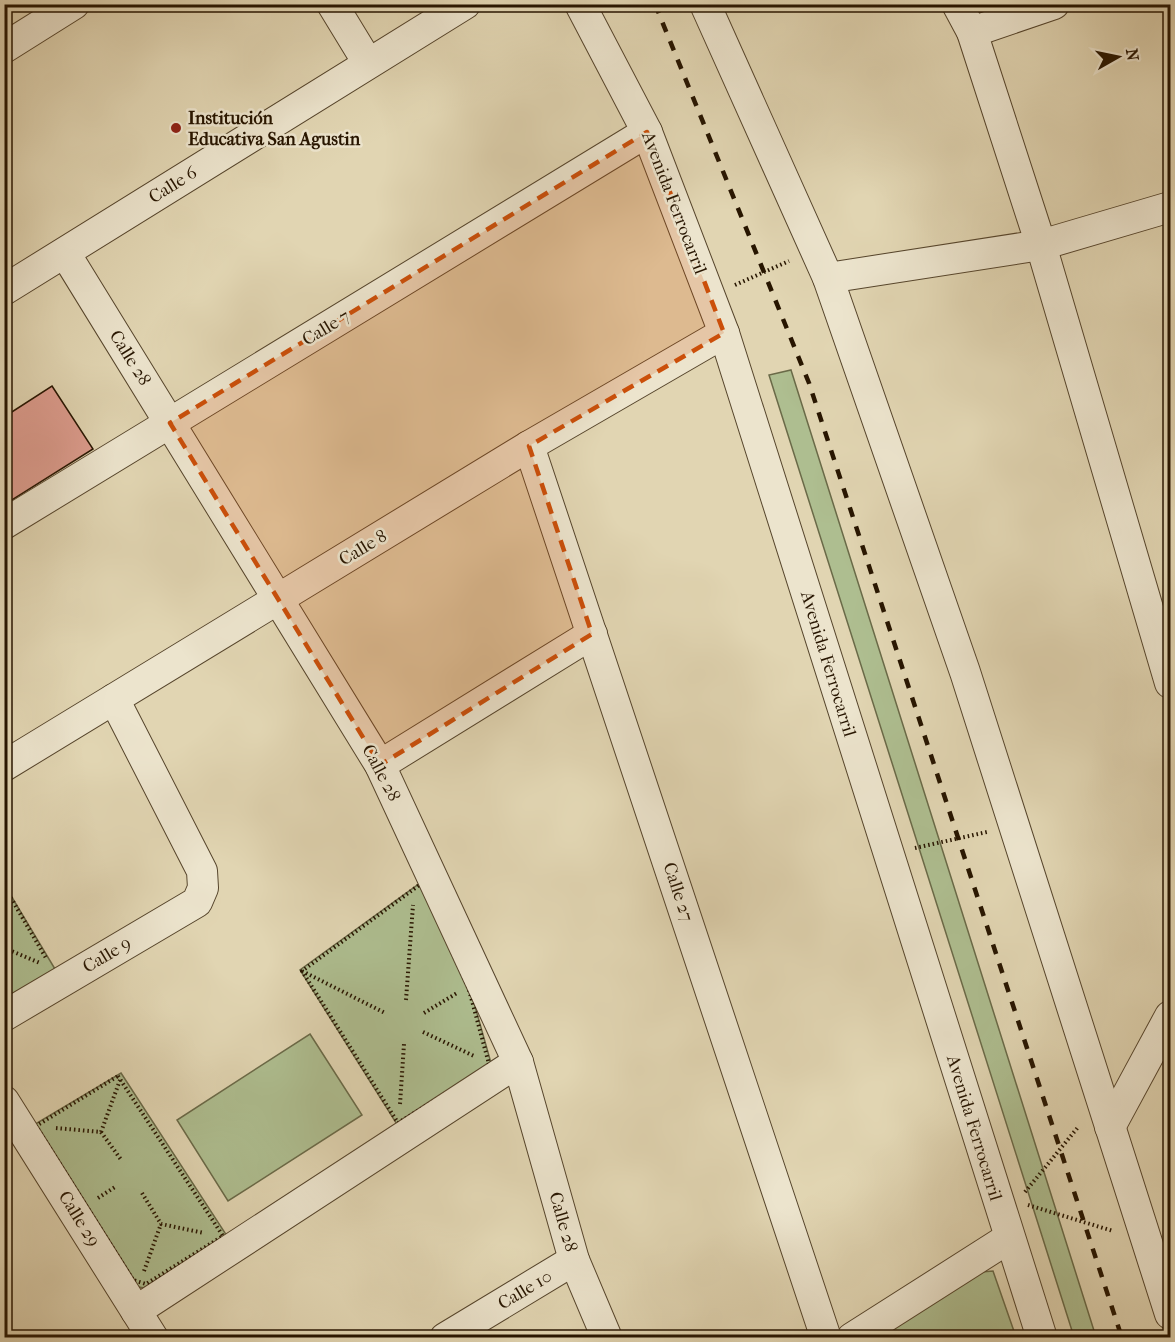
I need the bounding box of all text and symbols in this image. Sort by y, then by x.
north arrow [1088,27,1148,87]
text: N [1122,47,1143,63]
place label: Institución Educativa San Agustin [188,108,361,150]
marker: Institución Educativa San Agustin [169,121,183,135]
street label: Avenida Ferrocarril [637,128,711,277]
street label: Calle 6 [145,162,201,208]
street label: Calle 7 [298,306,354,350]
street label: Calle 28 [105,326,155,390]
street label: Calle 8 [335,526,391,570]
street label: Avenida Ferrocarril [796,588,860,739]
street label: Calle 28 [357,741,405,805]
street label: Calle 27 [659,860,698,925]
street label: Calle 9 [79,932,135,978]
street label: Avenida Ferrocarril [942,1052,1006,1203]
street label: Calle 29 [54,1187,104,1251]
street label: Calle 28 [544,1190,582,1254]
street label: Calle 10 [494,1266,556,1314]

